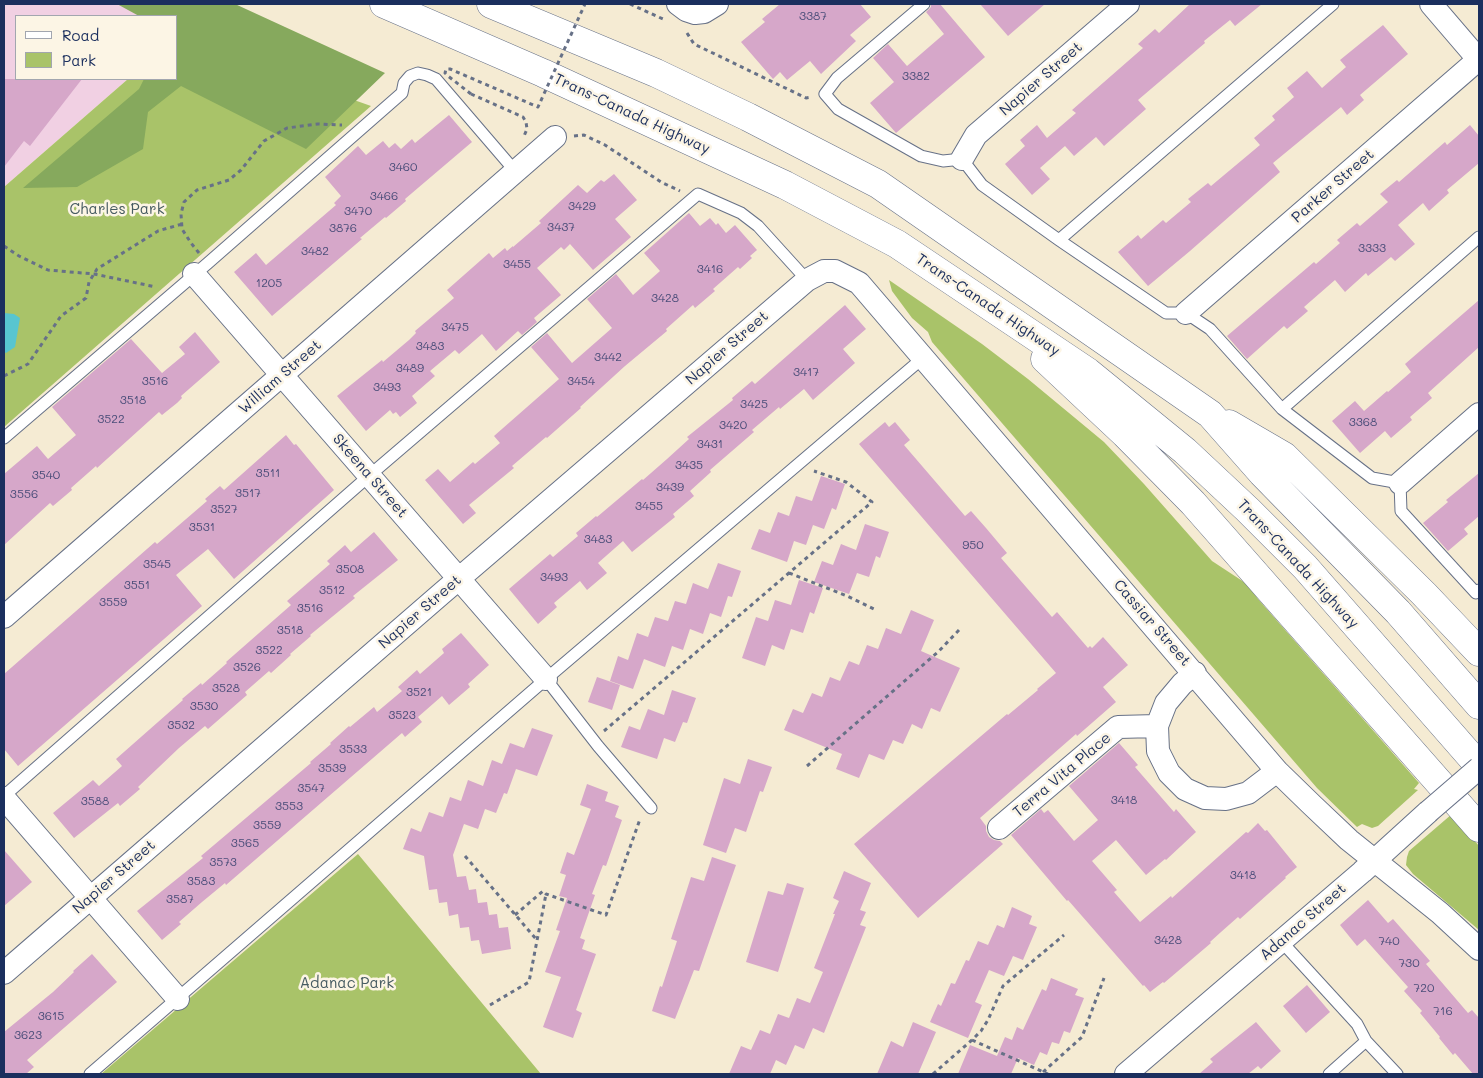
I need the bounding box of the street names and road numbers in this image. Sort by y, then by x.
street label: Napier Street [996,38,1086,120]
street label: Trans-Canada Highway [551,70,713,158]
street label: Parker Street [1288,145,1378,227]
street label: Trans-Canada Highway [913,250,1063,360]
street label: Napier Street [682,307,772,389]
street label: William Street [235,336,325,418]
street label: Skeena Street [329,430,411,522]
street label: Trans-Canada Highway [1234,496,1362,632]
street label: Napier Street [375,571,465,653]
street label: Cassiar Street [1110,576,1194,670]
street label: Terra Vita Place [1009,729,1115,821]
street label: Napier Street [69,836,159,918]
street label: Adanac Street [1256,880,1350,964]

